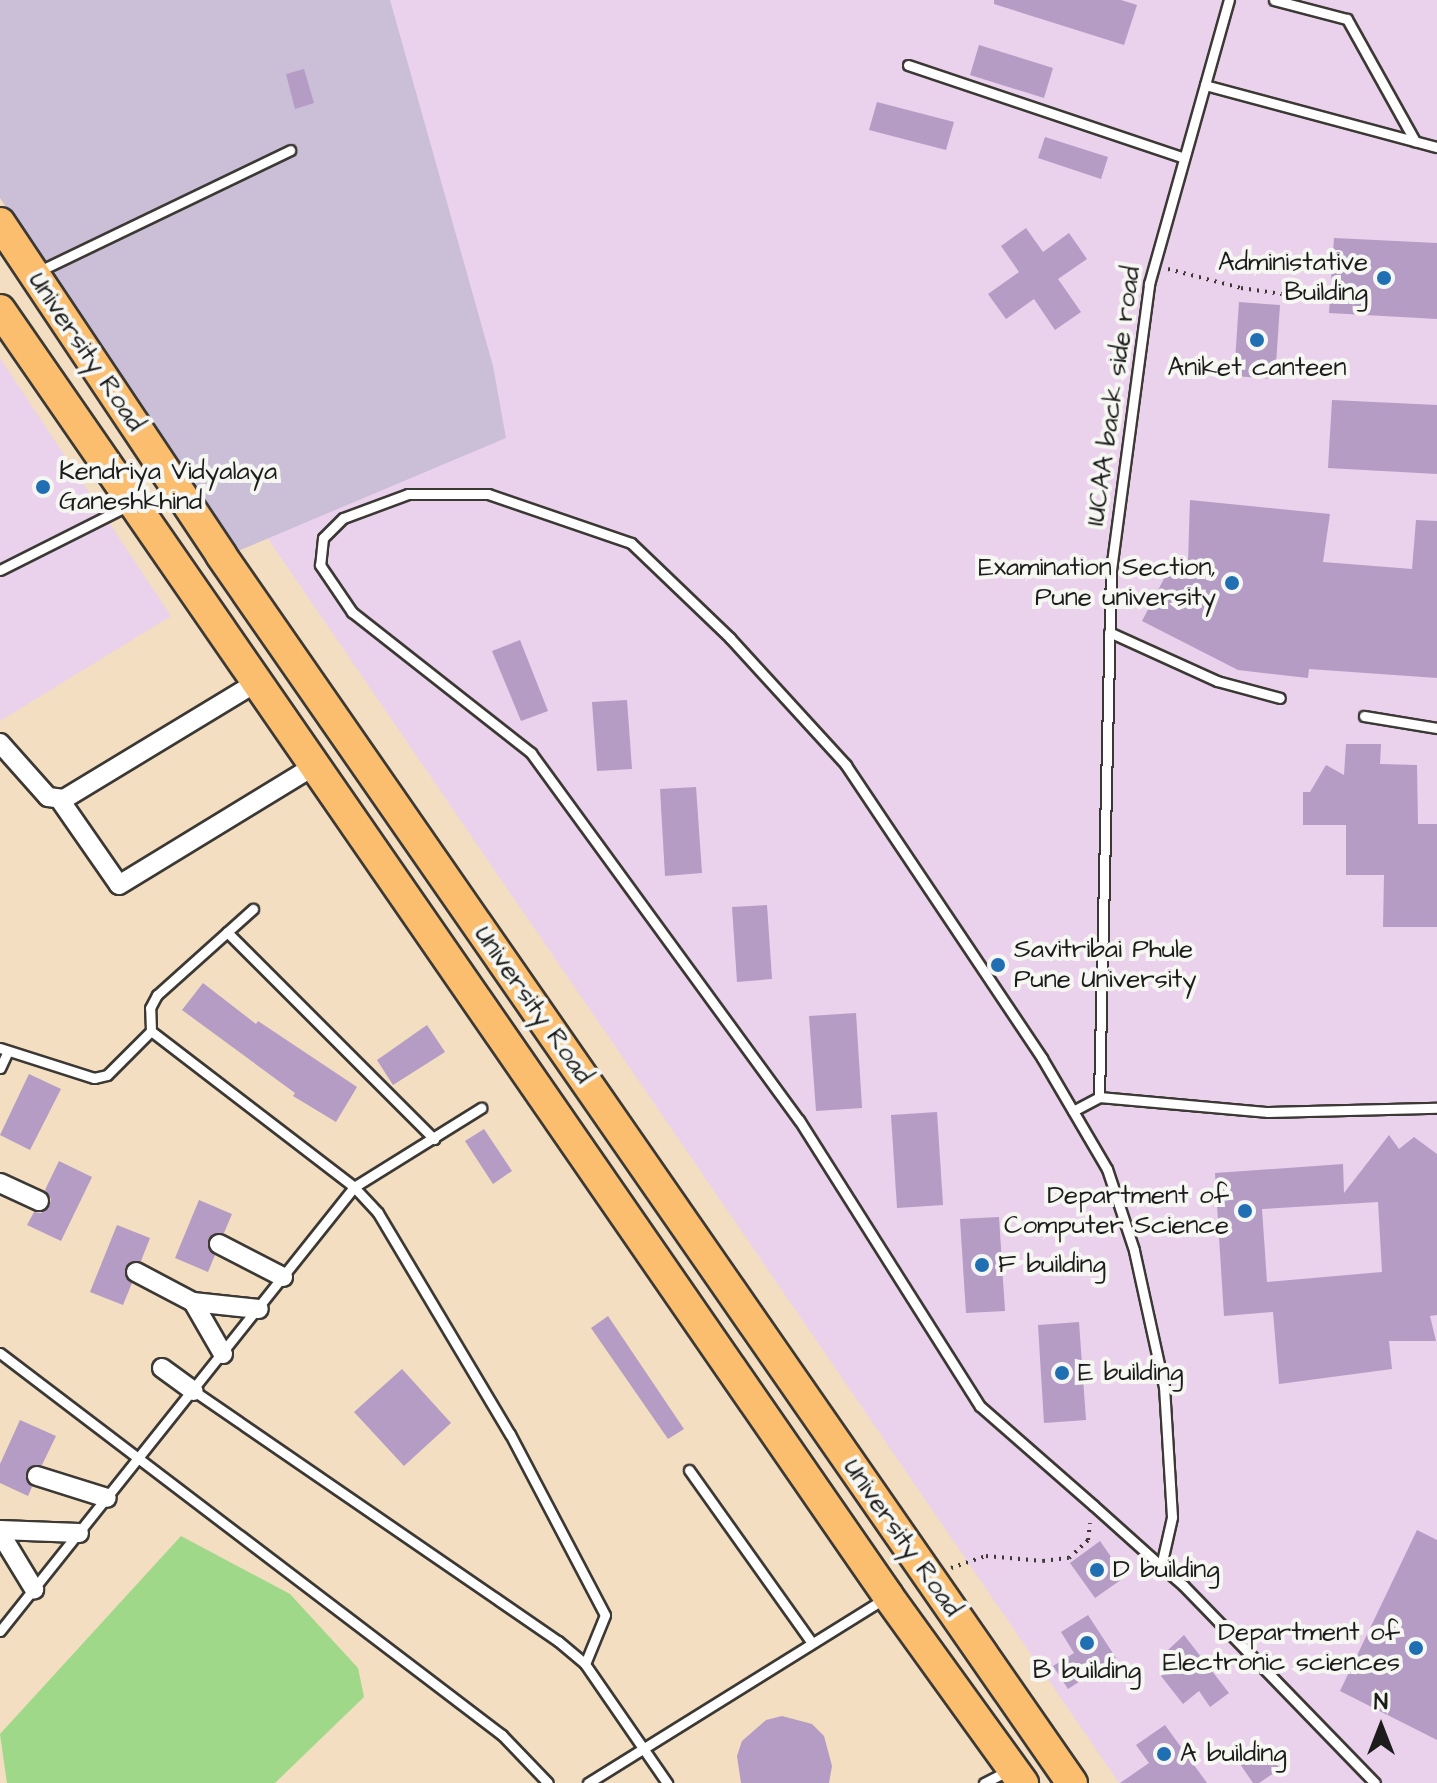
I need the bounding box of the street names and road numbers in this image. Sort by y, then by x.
street label: IUCAA back side road [1080,264,1148,528]
street label: University Road [21,266,151,438]
street label: University Road [467,920,599,1090]
street label: University Road [836,1453,968,1623]

